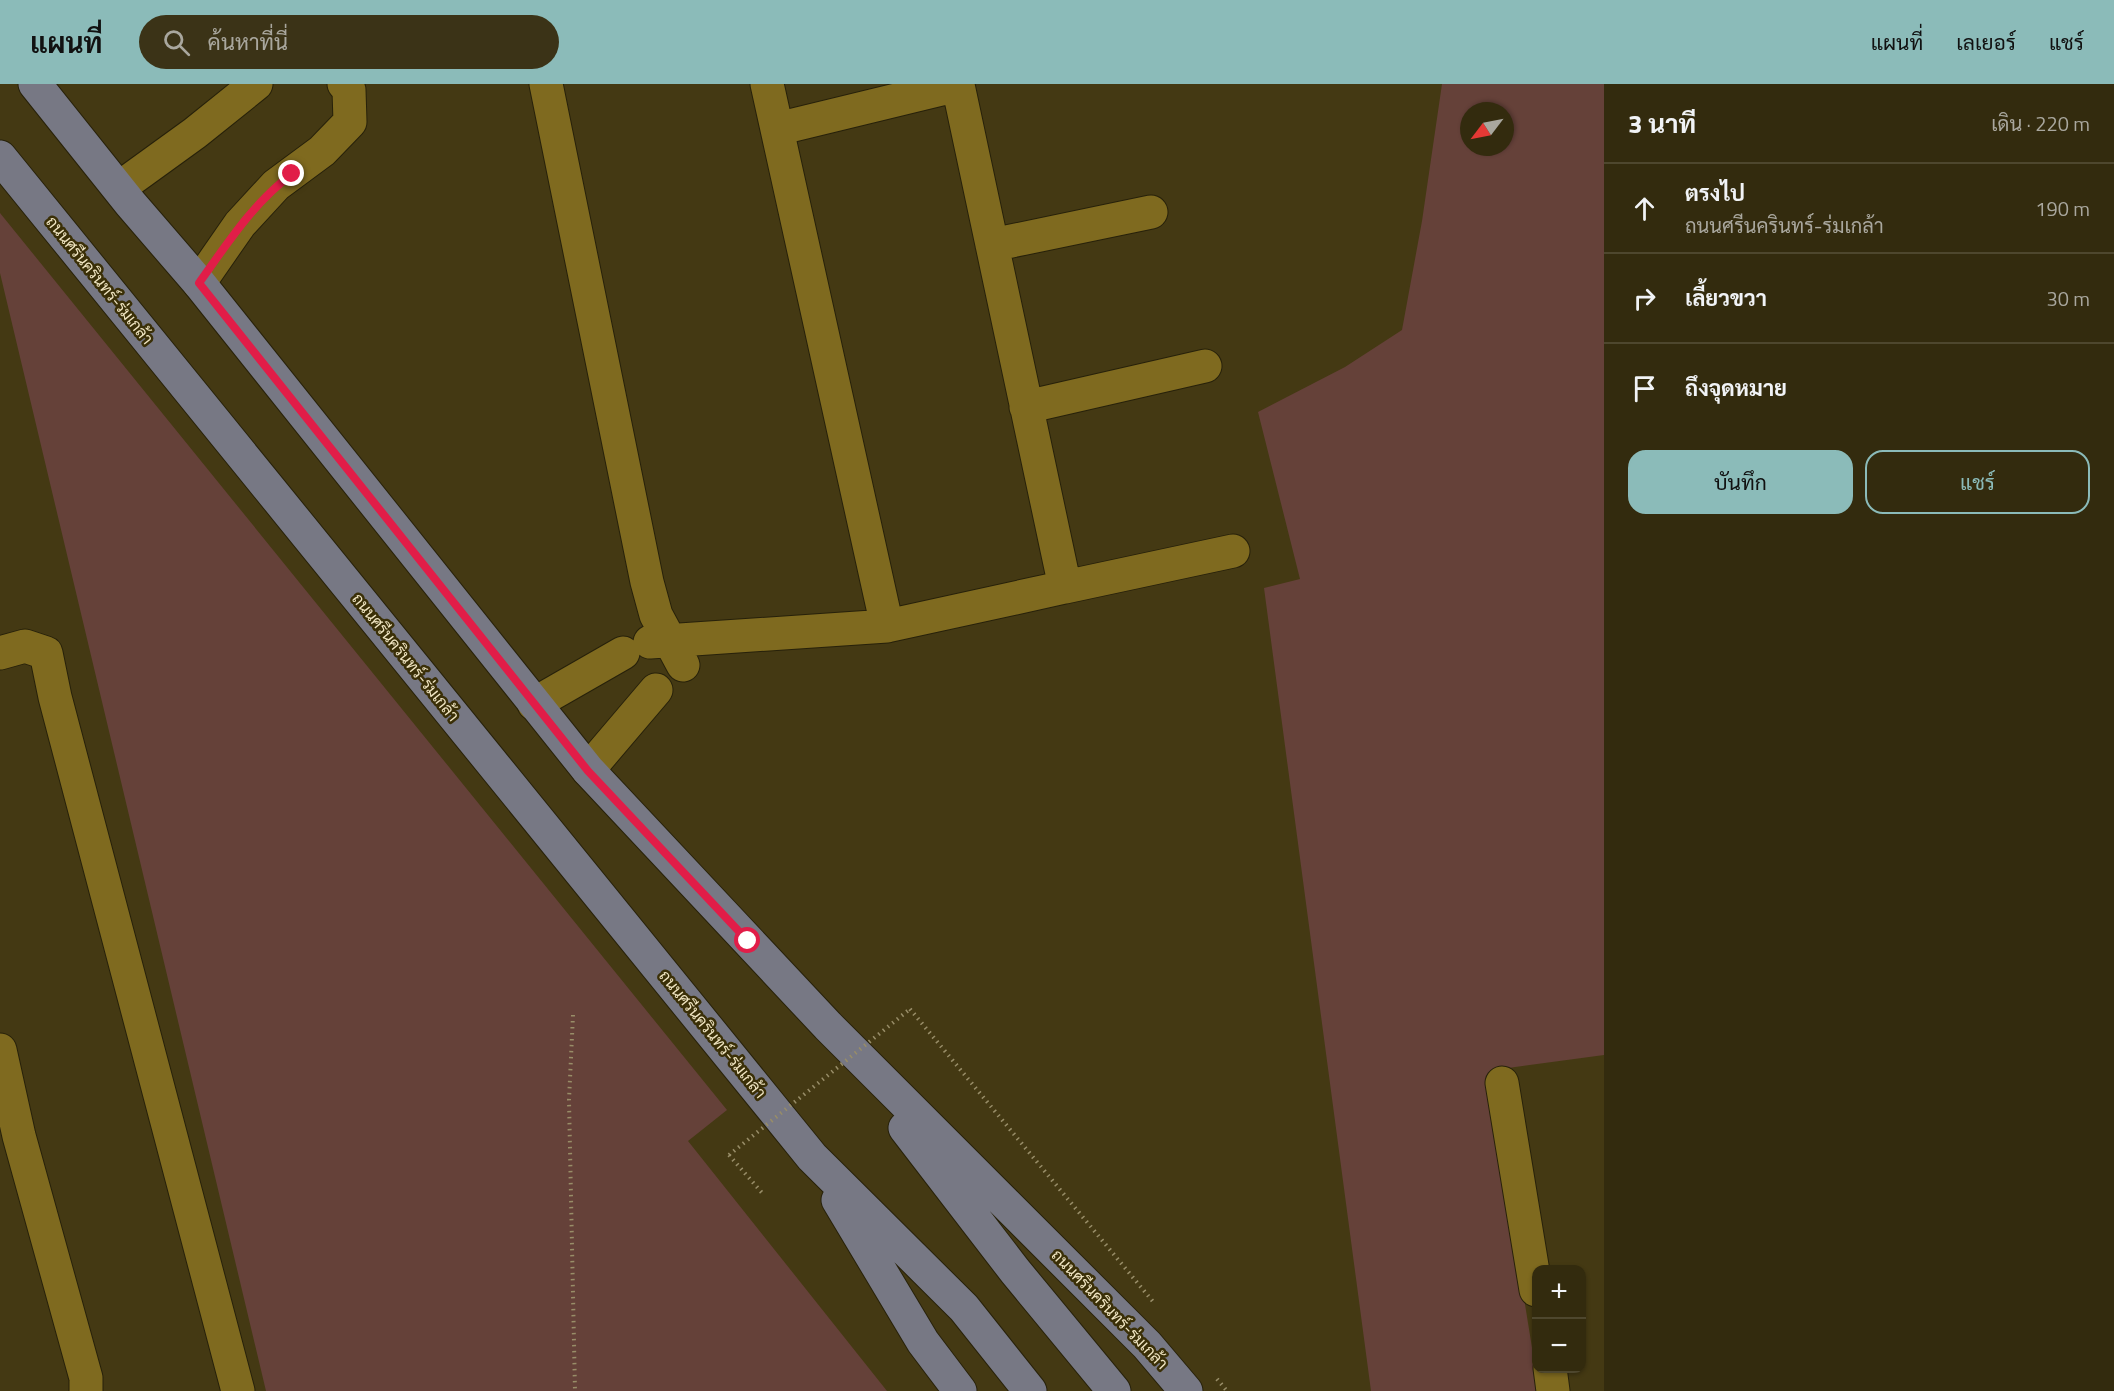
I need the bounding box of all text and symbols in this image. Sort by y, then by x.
search box [139,15,559,69]
text: แผนที่ [30,21,103,64]
text: ค้นหาที่นี่ [208,25,288,59]
icon: search [160,26,193,59]
text: แผนที่ [1871,26,1923,58]
text: เลเยอร์ [1956,26,2016,58]
text: แชร์ [2049,26,2084,58]
north arrow [1460,102,1514,156]
text: 3 นาที [1628,104,1696,143]
text: เดิน · 220 m [1991,108,2090,139]
route end [278,160,304,186]
text: ตรงไป [1685,176,1745,210]
icon: ahead [1628,192,1661,225]
text: 190 m [2035,193,2090,224]
text: ถนนศรีนครินทร์-ร่มเกล้า [1685,210,1884,241]
street label: ถนนศรีนครินทร์-ร่มเกล้า [41,211,159,349]
text: เลี้ยวขวา [1685,281,1767,315]
icon: right [1628,282,1661,315]
text: 30 m [2046,283,2090,314]
text: ถึงจุดหมาย [1685,371,1787,405]
icon: arrive [1628,372,1661,405]
button: บันทึก [1628,450,1853,514]
button: แชร์ [1865,450,2090,514]
street label: ถนนศรีนครินทร์-ร่มเกล้า [347,588,465,726]
route start [734,927,760,953]
street label: ถนนศรีนครินทร์-ร่มเกล้า [654,965,772,1103]
street label: ถนนศรีนครินทร์-ร่มเกล้า [1046,1244,1174,1374]
map controls [1532,1265,1586,1373]
button: + [1532,1265,1586,1319]
button: − [1532,1319,1586,1373]

